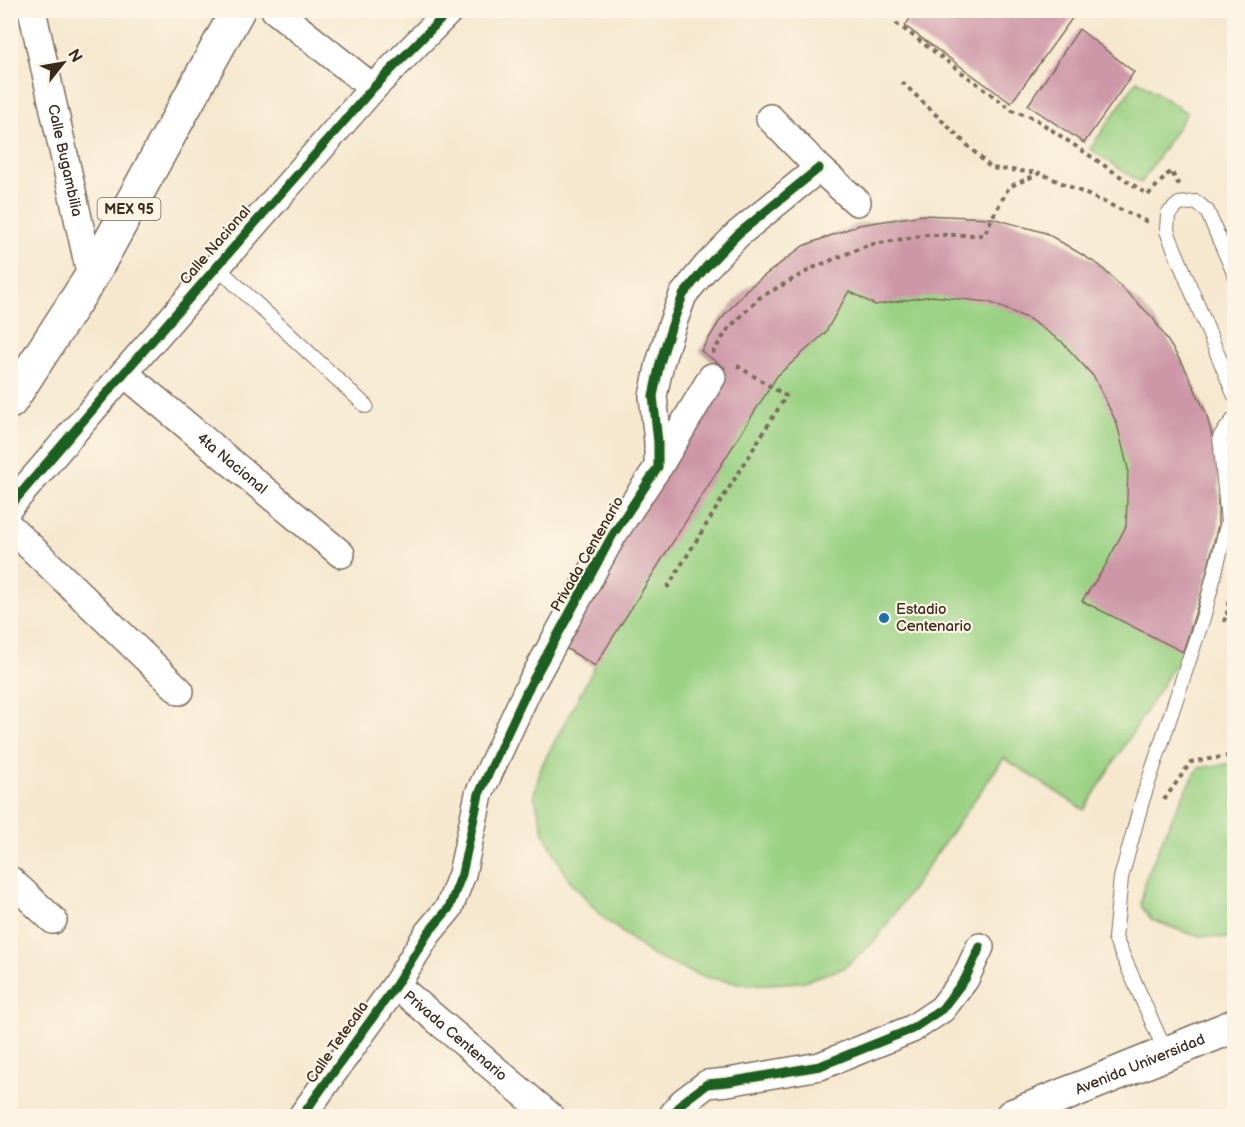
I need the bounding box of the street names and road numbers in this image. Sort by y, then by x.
street label: Calle Bugambilia [43,103,86,218]
road number: MEX 95 [98,198,160,220]
street label: Calle Nacional [176,202,255,289]
street label: 4ta Nacional [193,429,271,499]
street label: Privada Centenario [547,493,628,615]
street label: Privada Centenario [399,987,511,1085]
street label: Calle Tetecala [302,998,373,1087]
street label: Avenida Universidad [1072,1030,1208,1099]

